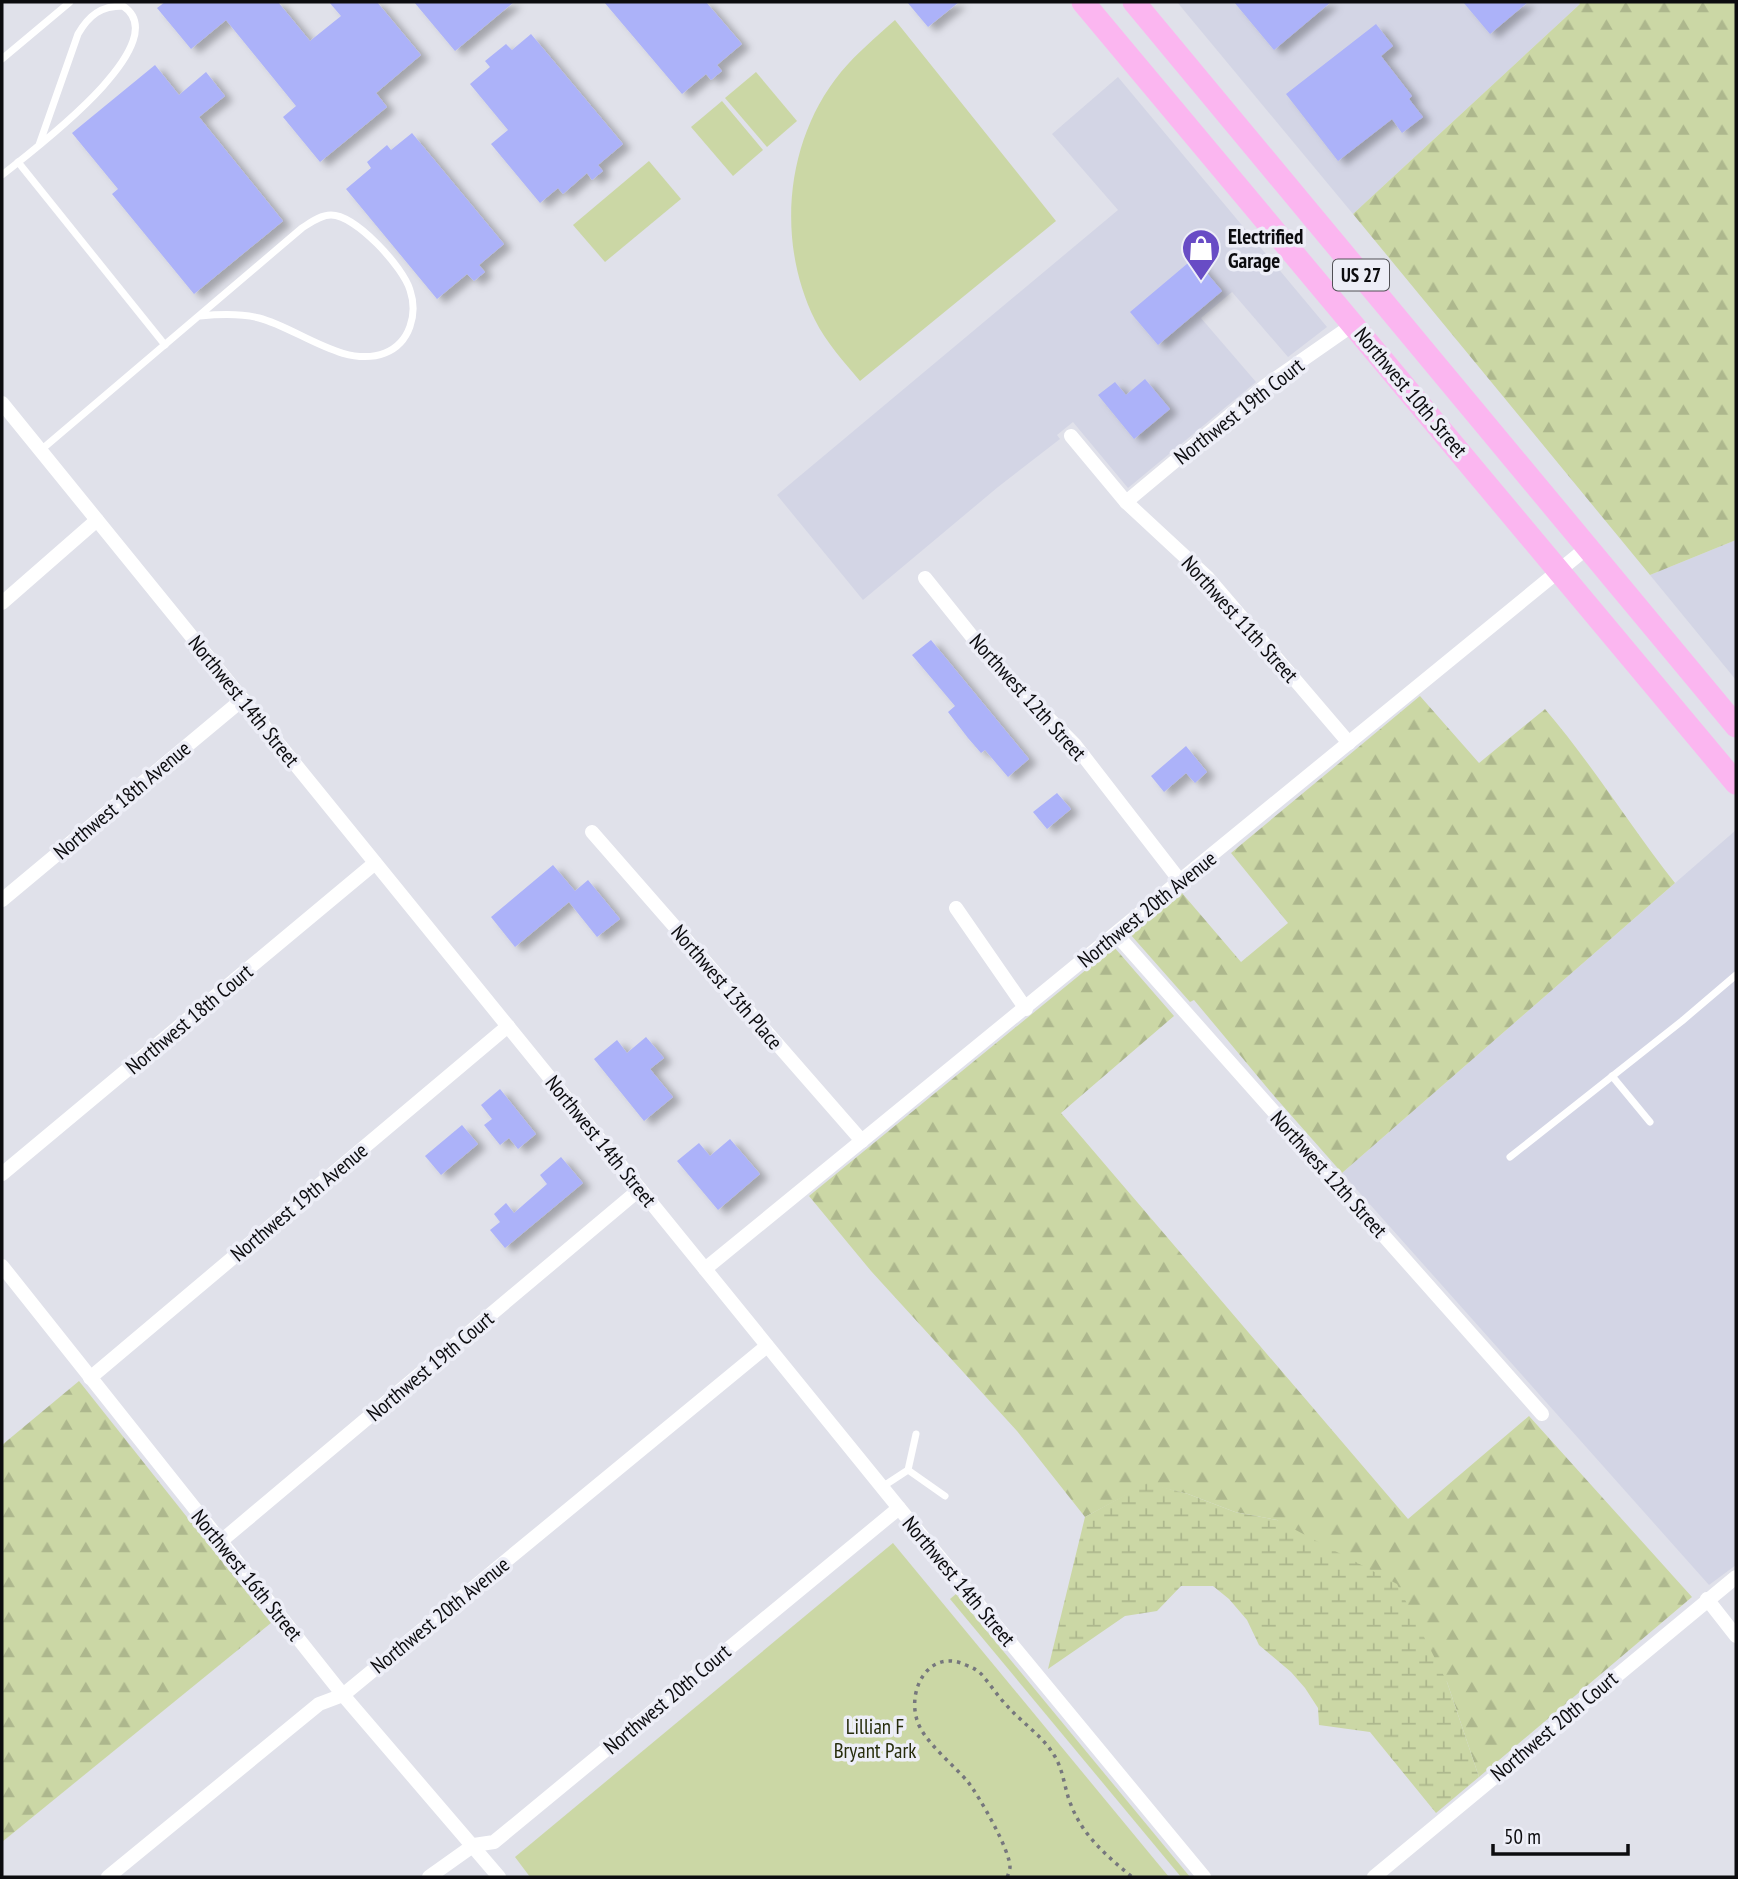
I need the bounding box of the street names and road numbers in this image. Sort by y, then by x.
road number: US 27 [1333,260,1389,290]
street label: Northwest 10th Street [1349,321,1473,463]
street label: Northwest 19th Court [1169,352,1310,470]
street label: Northwest 11th Street [1176,550,1304,688]
street label: Northwest 12th Street [964,628,1092,766]
street label: Northwest 14th Street [183,630,306,772]
street label: Northwest 18th Avenue [48,735,196,865]
street label: Northwest 20th Avenue [1072,845,1222,973]
street label: Northwest 13th Place [665,919,789,1055]
street label: Northwest 18th Court [120,958,258,1080]
street label: Northwest 14th Street [540,1070,663,1212]
street label: Northwest 12th Street [1265,1105,1393,1243]
street label: Northwest 19th Avenue [225,1137,373,1267]
street label: Northwest 19th Court [361,1305,499,1427]
street label: Northwest 16th Street [186,1504,309,1646]
street label: Northwest 14th Street [897,1510,1021,1652]
street label: Northwest 20th Avenue [365,1551,515,1679]
street label: Northwest 20th Court [598,1638,736,1760]
street label: Northwest 20th Court [1485,1665,1623,1787]

